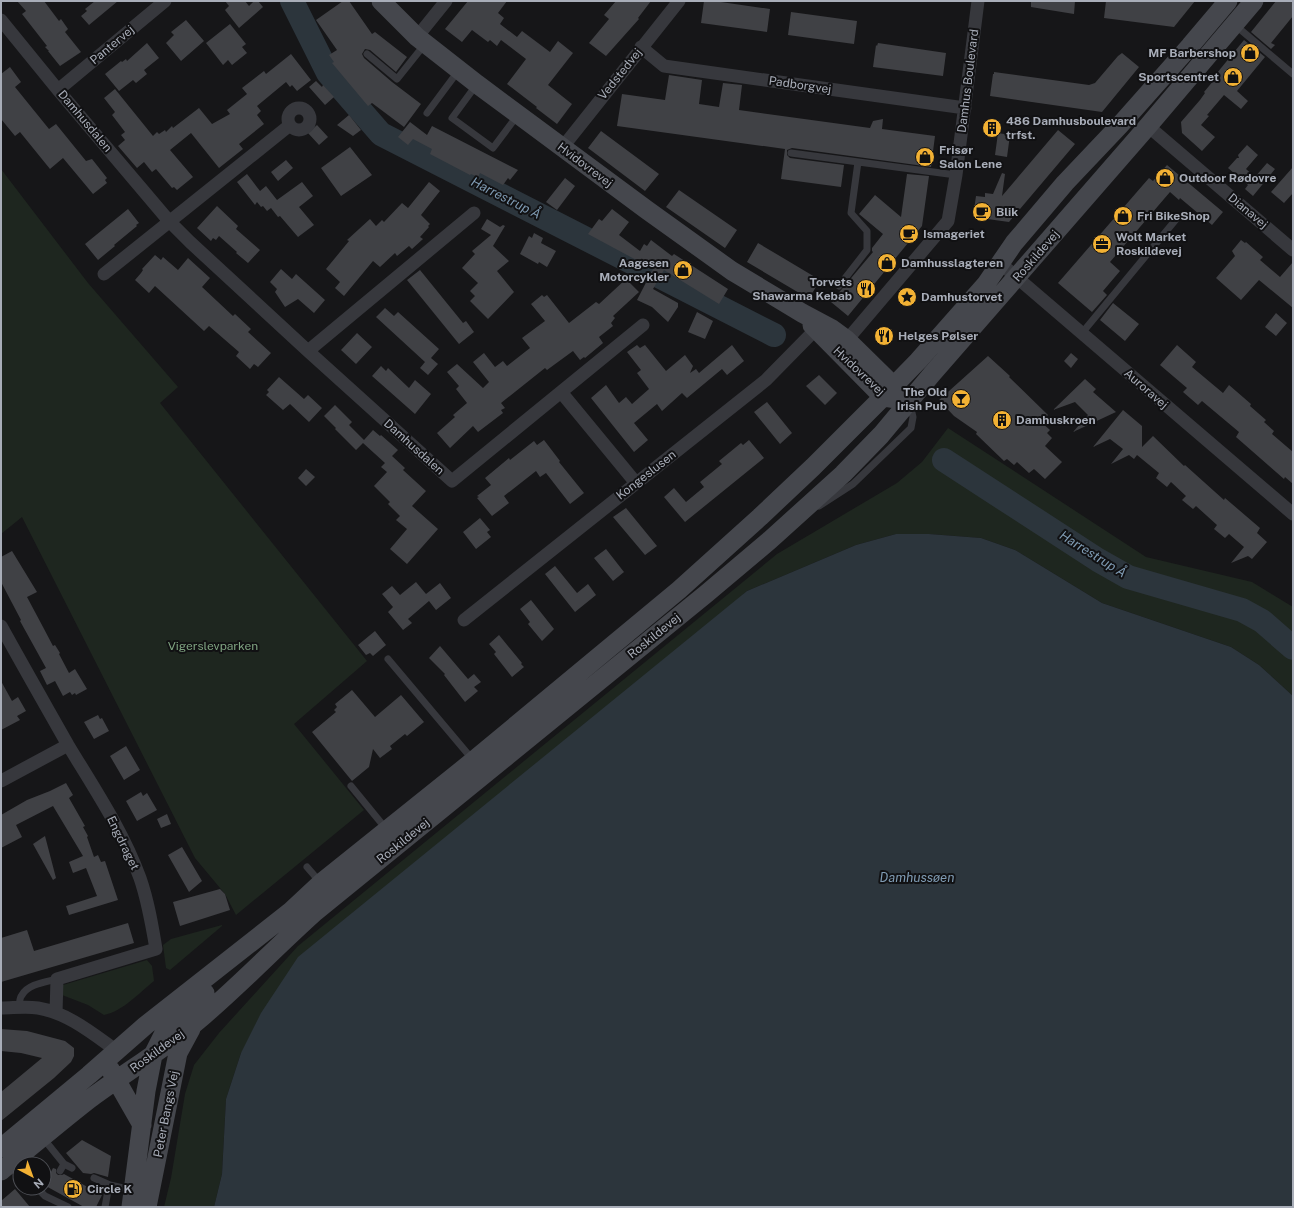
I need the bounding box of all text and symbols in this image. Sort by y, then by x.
street label: Pantervej [87,23,137,67]
street label: Damhus Boulevard [955,28,981,134]
shop icon: MF Barbershop [1239,42,1261,64]
street label: Vedstedvej [595,46,645,102]
place label: MF Barbershop [1148,46,1236,60]
shop icon: Sportscentret [1222,66,1244,88]
place label: Sportscentret [1138,70,1219,84]
street label: Padborgvej [768,74,832,96]
street label: Damhusdalen [55,87,115,155]
place label: 486 Damhusboulevard trfst. [1006,114,1136,142]
building icon: 486 Damhusboulevard trfst. [981,117,1003,139]
street label: Hvidovrevej [555,140,615,190]
place label: Frisør Salon Lene [939,143,1002,171]
shop icon: Frisør Salon Lene [914,146,936,168]
shop icon: Outdoor Rødovre [1154,167,1176,189]
place label: Outdoor Rødovre [1179,171,1276,185]
water label: Harrestrup Å [469,173,544,222]
street label: Dianavej [1225,190,1271,232]
cafe icon: Blik [971,201,993,223]
place label: Blik [996,205,1018,219]
shop icon: Fri BikeShop [1112,205,1134,227]
place label: Fri BikeShop [1137,209,1210,223]
cafe icon: Ismageriet [898,223,920,245]
place label: Ismageriet [923,227,985,241]
street label: Roskildevej [1010,227,1062,285]
place label: Wolt Market Roskildevej [1116,230,1186,258]
office icon: Wolt Market Roskildevej [1091,233,1113,255]
shop icon: Damhusslagteren [876,252,898,274]
place label: Aagesen Motorcykler [599,256,669,284]
place label: Damhusslagteren [901,256,1003,270]
shop icon: Aagesen Motorcykler [672,259,694,281]
place label: Torvets Shawarma Kebab [752,275,852,303]
restaurant icon: Torvets Shawarma Kebab [855,278,877,300]
place icon: Damhustorvet [896,286,918,308]
place label: Damhustorvet [921,290,1002,304]
restaurant icon: Helges Pølser [873,325,895,347]
place label: Helges Pølser [898,329,978,343]
street label: Hvidovrevej [830,344,888,398]
street label: Auroravej [1121,366,1171,412]
place label: The Old Irish Pub [897,385,947,413]
bar icon: The Old Irish Pub [950,388,972,410]
building icon: Damhuskroen [991,409,1013,431]
place label: Damhuskroen [1016,413,1096,427]
street label: Damhusdalen [381,416,447,478]
street label: Kongeslusen [613,447,679,503]
water label: Harrestrup Å [1057,527,1130,580]
street label: Roskildevej [625,611,683,661]
park label: Vigerslevparken [168,639,258,653]
street label: Engdraget [104,814,142,873]
street label: Roskildevej [374,816,432,866]
water label: Damhussøen [880,870,954,885]
street label: Roskildevej [127,1027,187,1075]
street label: Peter Bangs Vej [151,1069,181,1159]
north arrow [12,1156,52,1196]
text: N [31,1176,46,1191]
fuel station icon: Circle K [62,1178,84,1200]
place label: Circle K [87,1182,132,1196]

